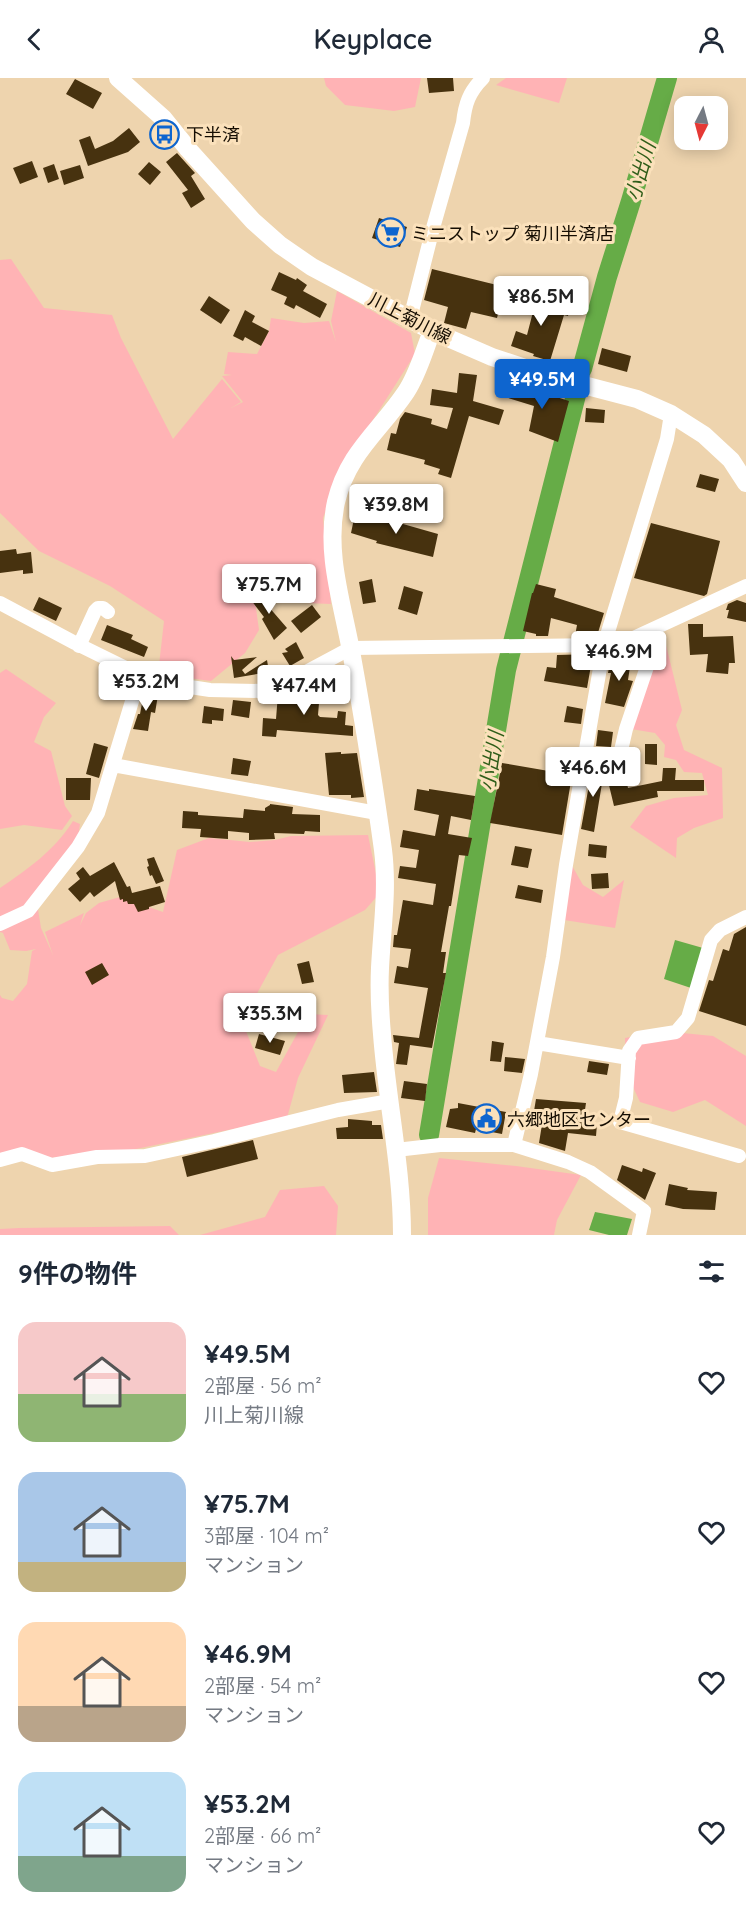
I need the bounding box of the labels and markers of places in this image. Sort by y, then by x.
bus stop icon: 下半済 [149,118,181,150]
place label: 下半済 [186,123,240,146]
supermarket icon: ミニストップ 菊川半済店 [374,217,406,249]
place label: ミニストップ 菊川半済店 [411,222,614,245]
pin: ¥86.5M [492,276,590,327]
pin: ¥49.5M [493,359,591,410]
pin: ¥39.8M [347,484,445,535]
pin: ¥75.7M [220,564,318,615]
pin: ¥46.9M [570,631,668,682]
pin: ¥53.2M [97,661,195,712]
pin: ¥47.4M [255,665,353,716]
pin: ¥46.6M [544,747,642,798]
pin: ¥35.3M [221,993,319,1044]
public building icon: 六郷地区センター [470,1103,502,1135]
place label: 六郷地区センター [507,1108,651,1131]

